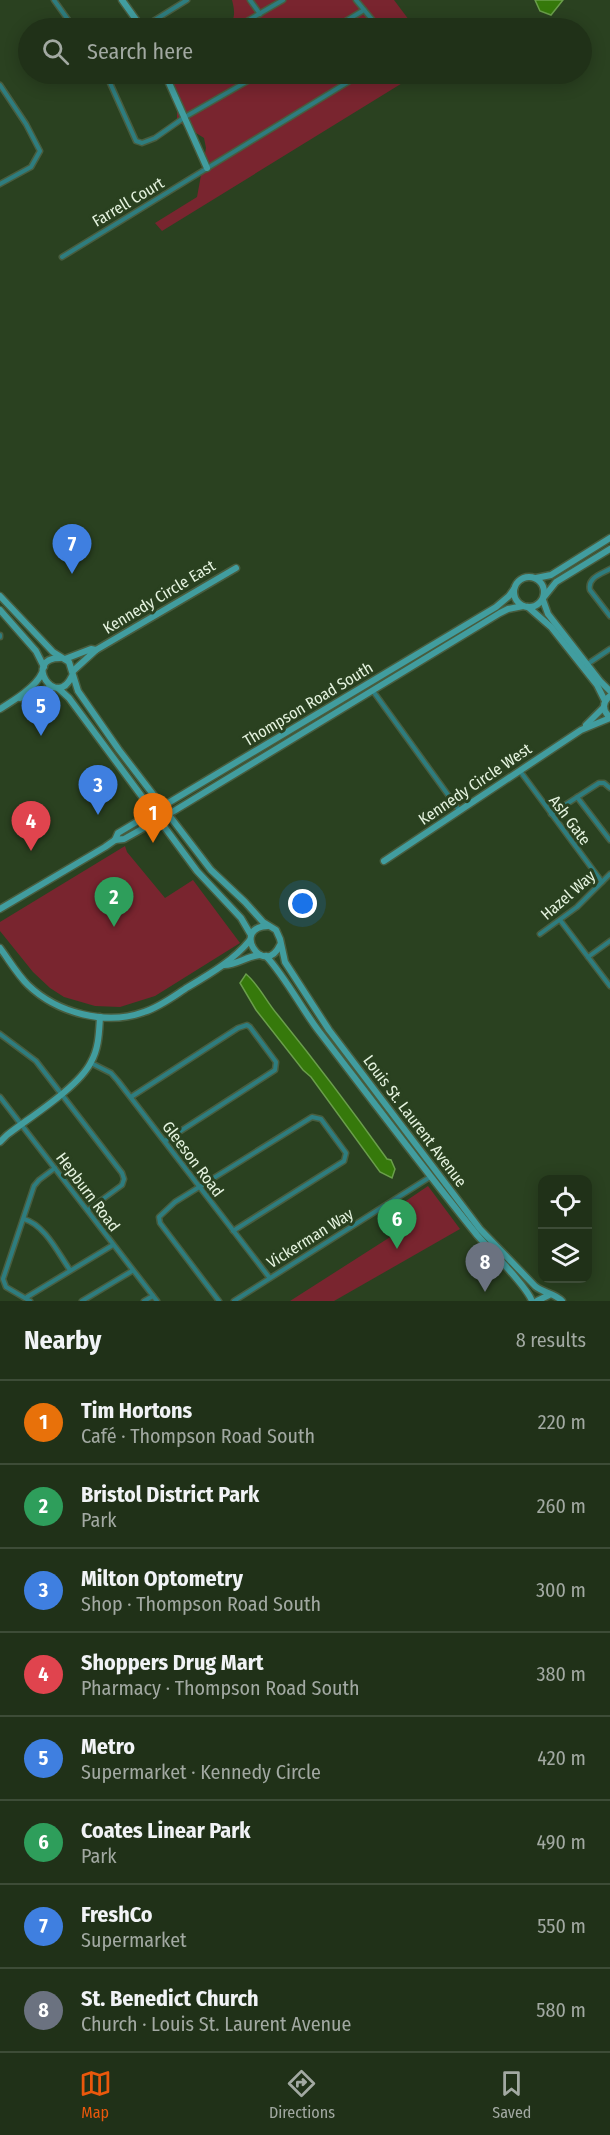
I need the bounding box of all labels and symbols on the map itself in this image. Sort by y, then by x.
street label: Farrell Court [89,173,168,231]
pin: 7 [52,524,92,574]
street label: Kennedy Circle East [99,556,219,638]
street label: Thompson Road South [240,658,376,750]
pin: 5 [22,686,60,736]
street label: Kennedy Circle West [415,739,536,829]
pin: 3 [78,766,118,815]
street label: Ash Gate [545,791,595,849]
pin: 1 [134,794,172,843]
pin: 4 [12,802,51,851]
street label: Hazel Way [537,866,600,924]
pin: 2 [94,878,134,927]
your location [288,889,317,918]
street label: Louis St. Laurent Avenue [359,1051,471,1191]
street label: Gleeson Road [158,1117,228,1201]
street label: Hepburn Road [52,1149,124,1235]
pin: 6 [378,1200,416,1249]
street label: Vickerman Way [263,1203,357,1272]
pin: 8 [466,1242,504,1292]

